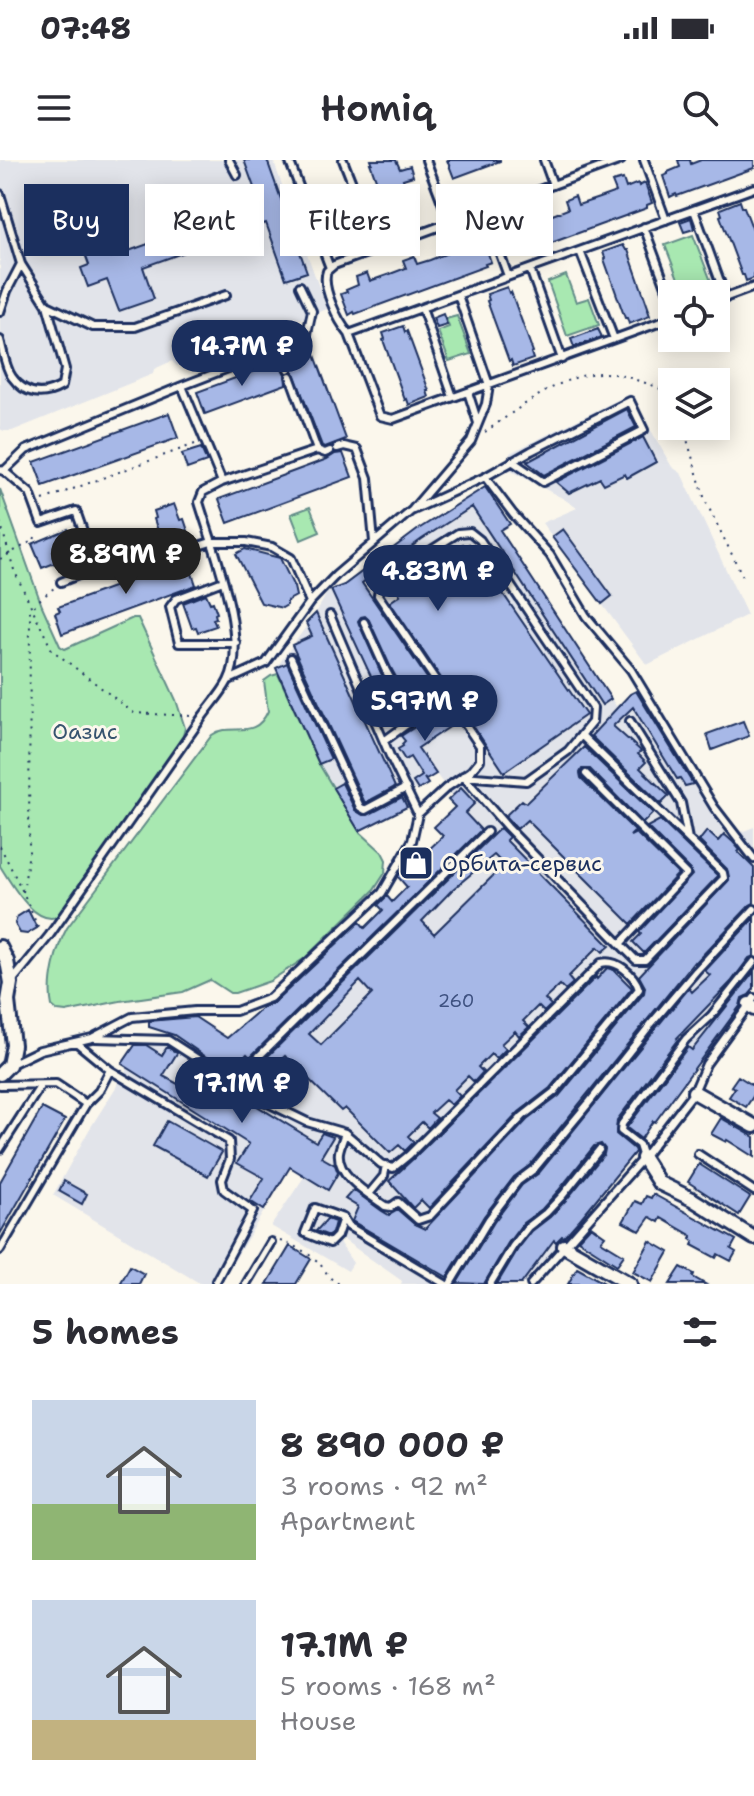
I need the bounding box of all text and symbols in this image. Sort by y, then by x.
text: 07:48 [40,8,131,49]
text: Homiq [320,84,434,133]
icon: menu [32,86,76,130]
icon: search [678,86,722,130]
chip: Buy [24,184,129,256]
chip: Rent [145,184,264,256]
chip: Filters [280,184,420,256]
chip: New [436,184,553,256]
map controls [658,280,730,440]
button: locate [658,280,730,352]
pin: 14.7M ₽ [168,320,316,388]
text: 14.7M ₽ [190,328,294,363]
button: layers [658,368,730,440]
pin: 8.89M ₽ [52,528,200,596]
text: 8.89M ₽ [69,536,183,571]
pin: 4.83M ₽ [364,545,512,613]
text: 4.83M ₽ [381,553,495,588]
pin: 5.97M ₽ [351,675,499,743]
text: 5.97M ₽ [370,683,480,718]
park label: Оазис [52,717,118,746]
shop icon: Орбита-сервис [397,844,435,882]
place label: Орбита-сервис [442,849,602,878]
house number: 260 [438,989,474,1013]
pin: 17.1M ₽ [168,1057,316,1125]
text: 17.1M ₽ [193,1065,291,1100]
text: 5 homes [32,1309,179,1355]
icon: filters [678,1310,722,1354]
text: 8 890 000 ₽ [280,1422,505,1468]
icon: home [96,1432,192,1528]
text: 3 rooms · 92 m² [280,1468,488,1503]
text: Apartment [280,1503,416,1538]
text: 17.1M ₽ [280,1622,408,1668]
icon: home [96,1632,192,1728]
text: 5 rooms · 168 m² [280,1668,496,1703]
text: House [280,1703,356,1738]

